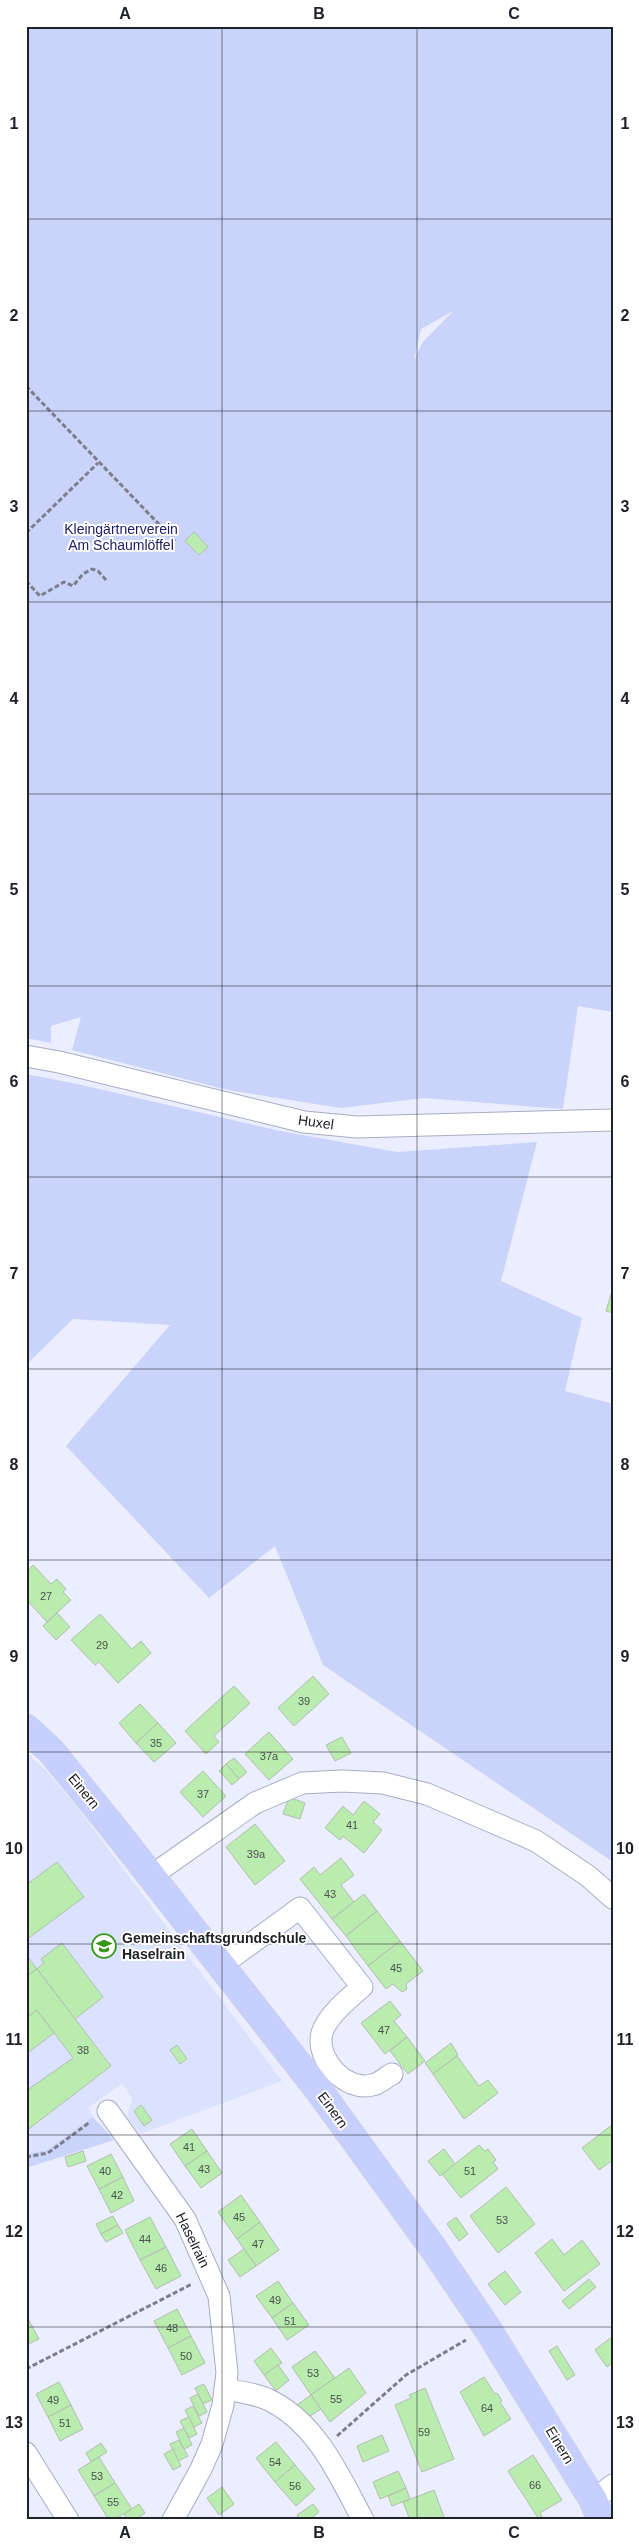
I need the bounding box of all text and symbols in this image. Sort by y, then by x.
text: A [119,5,131,22]
text: B [313,5,325,22]
text: C [508,5,520,22]
text: 1 [10,115,19,132]
text: 1 [621,115,630,132]
text: 2 [10,307,19,324]
text: 2 [621,307,630,324]
text: 3 [10,498,19,515]
text: 3 [621,498,630,515]
park label: Kleingärtnerverein Am Schaumlöffel [64,521,178,553]
text: 4 [10,690,19,707]
text: 4 [621,690,630,707]
text: 5 [10,881,19,898]
text: 5 [621,881,630,898]
text: 6 [10,1073,19,1090]
text: 6 [621,1073,630,1090]
street label: Huxel [297,1112,335,1132]
text: 7 [10,1265,19,1282]
text: 7 [621,1265,630,1282]
text: 8 [10,1456,19,1473]
text: 8 [621,1456,630,1473]
house number: 27 [40,1590,52,1602]
house number: 29 [96,1639,108,1651]
text: 9 [10,1648,19,1665]
text: 9 [621,1648,630,1665]
house number: 39 [298,1695,310,1707]
house number: 35 [150,1737,162,1749]
house number: 37a [260,1750,279,1762]
street label: Einern [65,1770,103,1812]
house number: 37 [197,1788,209,1800]
house number: 41 [346,1819,358,1831]
text: 10 [5,1840,23,1857]
text: 10 [616,1840,634,1857]
house number: 39a [247,1848,266,1860]
house number: 43 [324,1888,336,1900]
place label: Gemeinschaftsgrundschule Haselrain [122,1930,307,1962]
school or university icon: Gemeinschaftsgrundschule Haselrain [91,1933,117,1959]
house number: 45 [390,1962,402,1974]
house number: 47 [378,2024,390,2036]
text: 11 [6,2031,23,2048]
text: 11 [617,2031,634,2048]
house number: 38 [77,2044,89,2056]
street label: Einern [315,2089,351,2131]
house number: 41 [183,2141,195,2153]
house number: 43 [198,2163,210,2175]
house number: 40 [99,2165,111,2177]
house number: 51 [464,2165,476,2177]
house number: 42 [111,2189,123,2201]
street label: Haselrain [173,2210,213,2270]
house number: 45 [233,2211,245,2223]
house number: 53 [496,2214,508,2226]
text: 12 [5,2223,23,2240]
text: 12 [616,2223,634,2240]
house number: 44 [139,2233,151,2245]
house number: 47 [252,2238,264,2250]
house number: 46 [155,2262,167,2274]
house number: 49 [269,2294,281,2306]
house number: 51 [284,2315,296,2327]
house number: 48 [166,2322,178,2334]
house number: 50 [180,2350,192,2362]
house number: 53 [307,2367,319,2379]
house number: 55 [330,2393,342,2405]
house number: 49 [47,2394,59,2406]
house number: 64 [481,2402,493,2414]
text: 13 [5,2414,23,2431]
text: 13 [616,2414,634,2431]
house number: 51 [59,2417,71,2429]
street label: Einern [543,2424,577,2466]
house number: 59 [418,2426,430,2438]
house number: 54 [269,2456,281,2468]
house number: 53 [91,2470,103,2482]
house number: 66 [529,2479,541,2491]
house number: 56 [289,2480,301,2492]
house number: 55 [107,2496,119,2508]
text: A [119,2524,131,2541]
text: B [313,2524,325,2541]
text: C [508,2524,520,2541]

